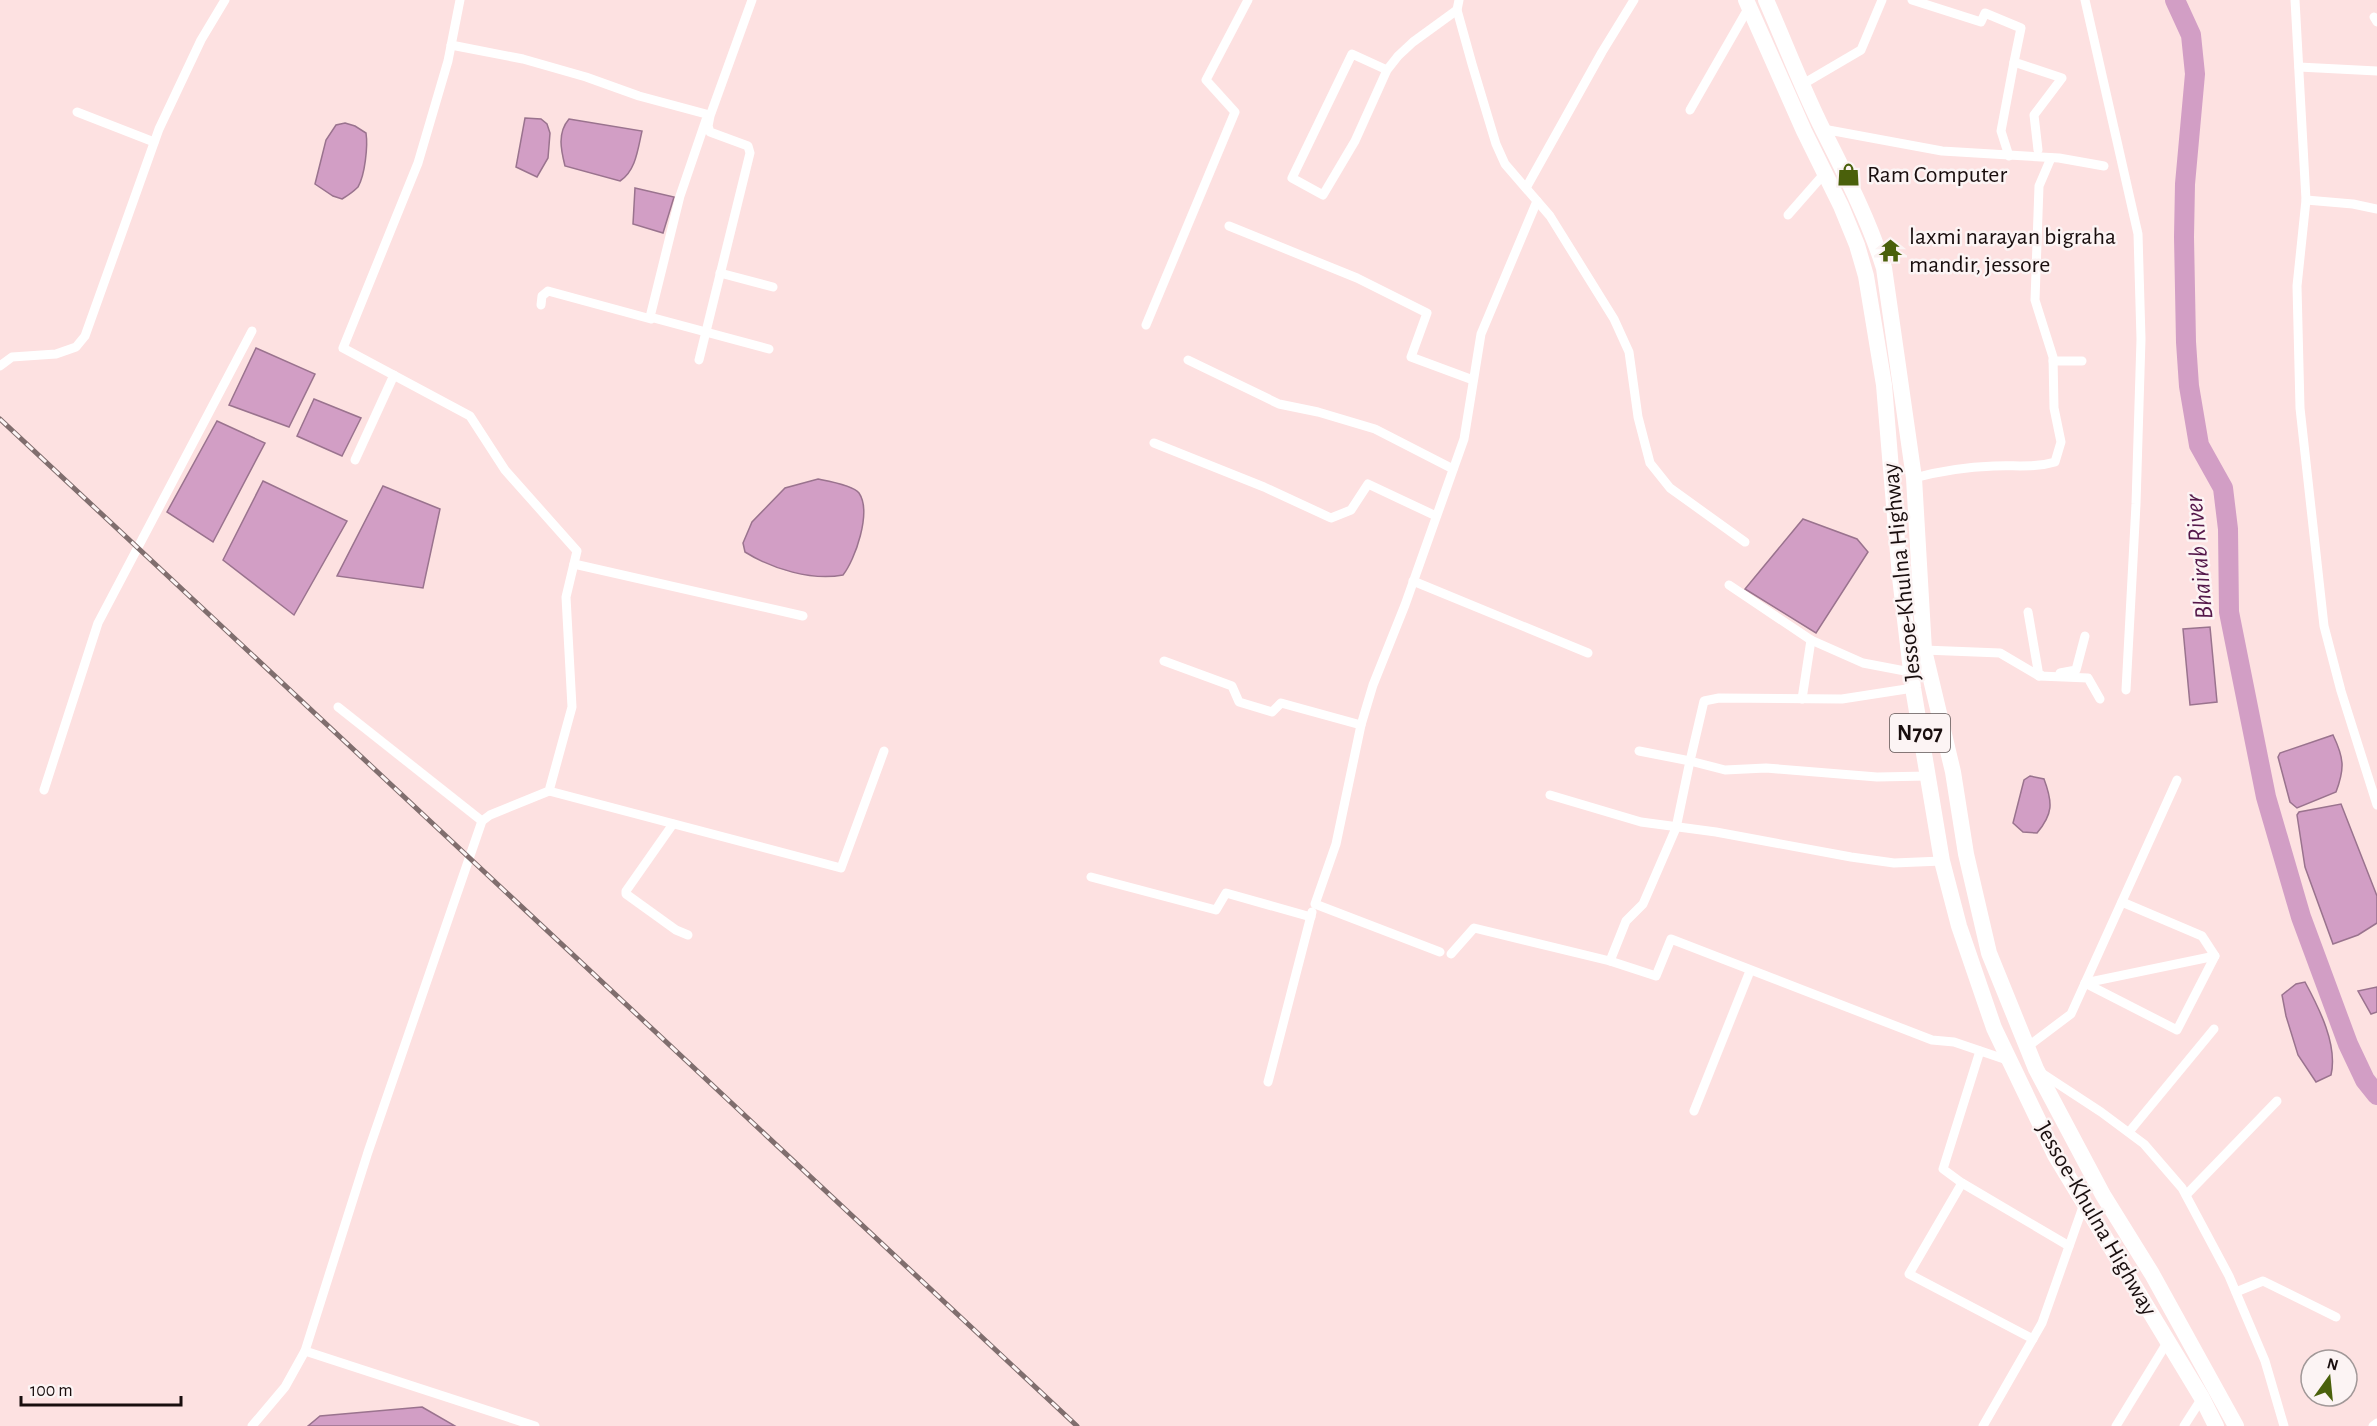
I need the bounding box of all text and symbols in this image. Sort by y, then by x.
shop icon: Ram Computer [1836,162,1862,188]
place label: Ram Computer [1867,163,2007,187]
place label: laxmi narayan bigraha mandir, jessore [1909,225,2116,277]
temple icon: laxmi narayan bigraha mandir, jessore [1878,238,1904,264]
street label: Jessoe-Khulna Highway [1879,462,1925,682]
water label: Bhairab River [2180,492,2217,621]
road number: N707 [1890,714,1950,752]
street label: Jessoe-Khulna Highway [2031,1118,2161,1320]
north arrow [2299,1348,2359,1408]
text: N [2325,1355,2340,1374]
scale bar [21,1369,182,1407]
text: 100 m [30,1382,73,1400]

